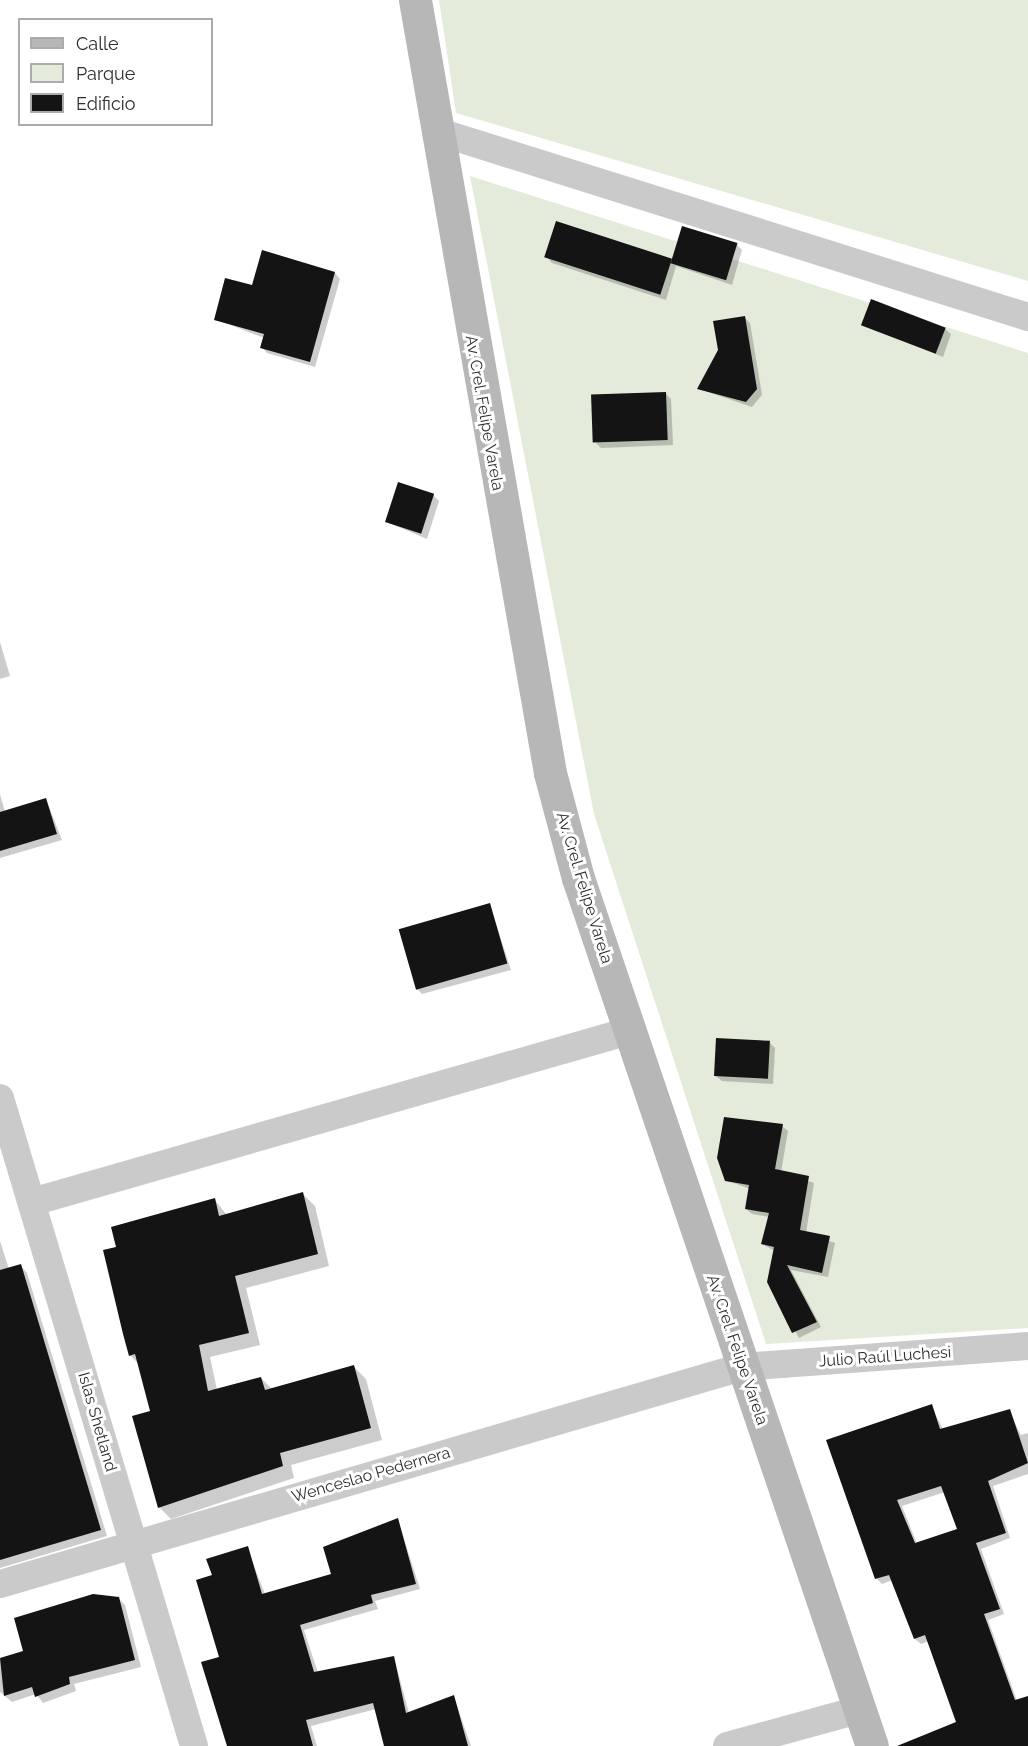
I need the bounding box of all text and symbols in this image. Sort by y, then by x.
legend [18,18,213,126]
text: Calle [76,33,119,54]
text: Parque [76,63,135,84]
text: Edificio [76,93,135,114]
street label: Av. Crel. Felipe Varela [461,334,507,492]
street label: Av. Crel. Felipe Varela [552,810,616,966]
street label: Av. Crel. Felipe Varela [702,1272,772,1428]
street label: Julio Raúl Luchesi [818,1343,952,1371]
street label: Islas Shetland [74,1370,120,1474]
street label: Wenceslao Pedernera [290,1443,452,1507]

